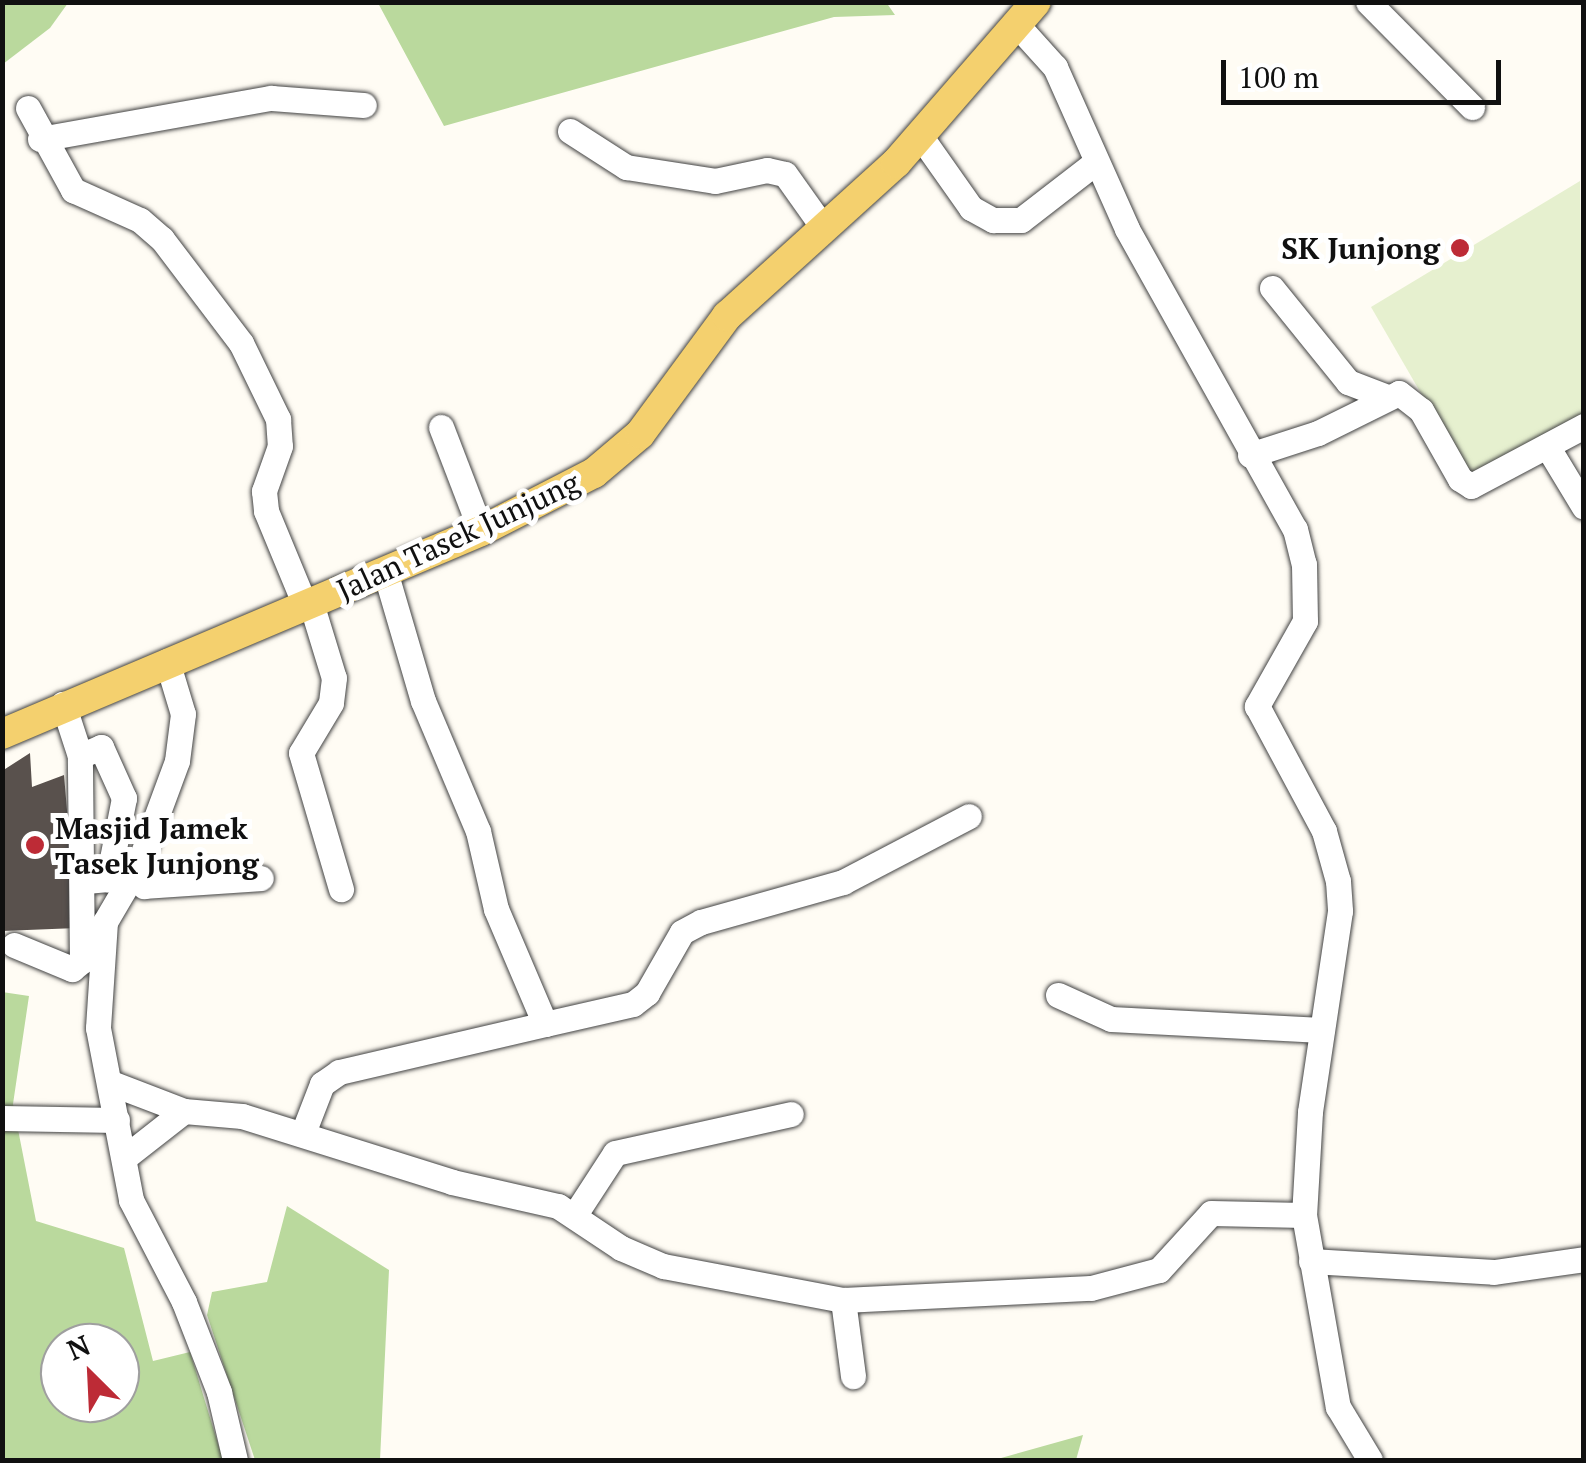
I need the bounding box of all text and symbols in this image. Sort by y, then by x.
scale bar [1226,40,1506,102]
text: 100 m [1238,57,1319,97]
place label: SK Junjong [1281,230,1440,266]
marker: SK Junjong [1449,237,1471,259]
street label: Jalan Tasek Junjung [331,464,585,608]
place label: Masjid Jamek Tasek Junjong [55,810,259,880]
marker: Masjid Jamek Tasek Junjong [24,834,46,856]
north arrow [40,1323,140,1423]
text: N [61,1326,96,1368]

